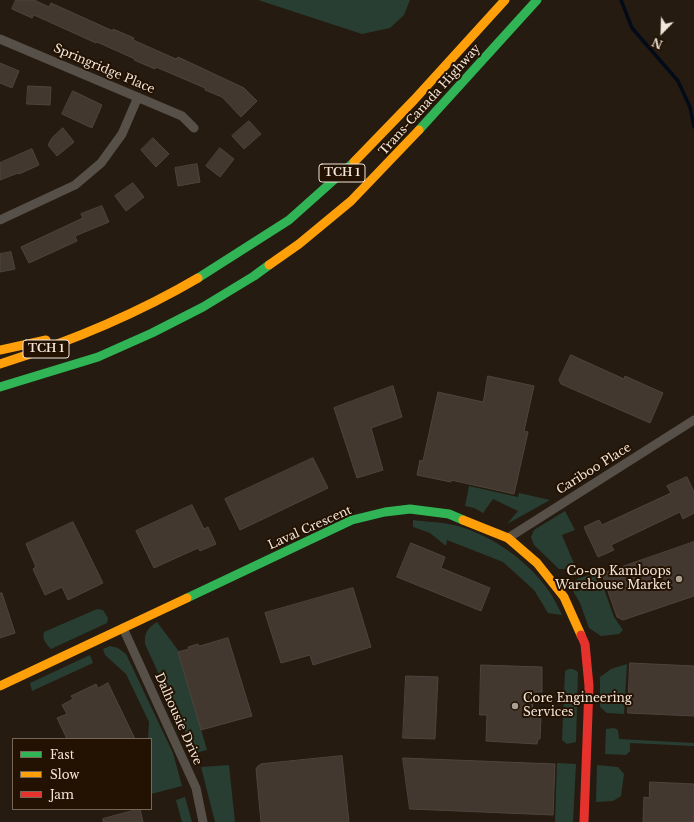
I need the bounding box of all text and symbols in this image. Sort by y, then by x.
north arrow [642,12,682,52]
text: N [650,35,665,52]
street label: Springridge Place [51,41,157,97]
street label: Trans-Canada Highway [376,42,484,158]
road number: TCH 1 [319,164,365,182]
road number: TCH 1 [23,340,69,358]
street label: Cariboo Place [554,440,634,498]
street label: Laval Crescent [266,503,354,553]
place label: Co-op Kamloops Warehouse Market [555,565,671,593]
marker: Co-op Kamloops Warehouse Market [674,574,684,584]
street label: Dalhousie Drive [151,671,205,767]
place label: Core Engineering Services [523,692,632,720]
marker: Core Engineering Services [510,701,520,711]
legend [12,738,152,810]
text: Fast [50,747,74,762]
text: Slow [50,767,79,782]
text: Jam [50,787,74,802]

